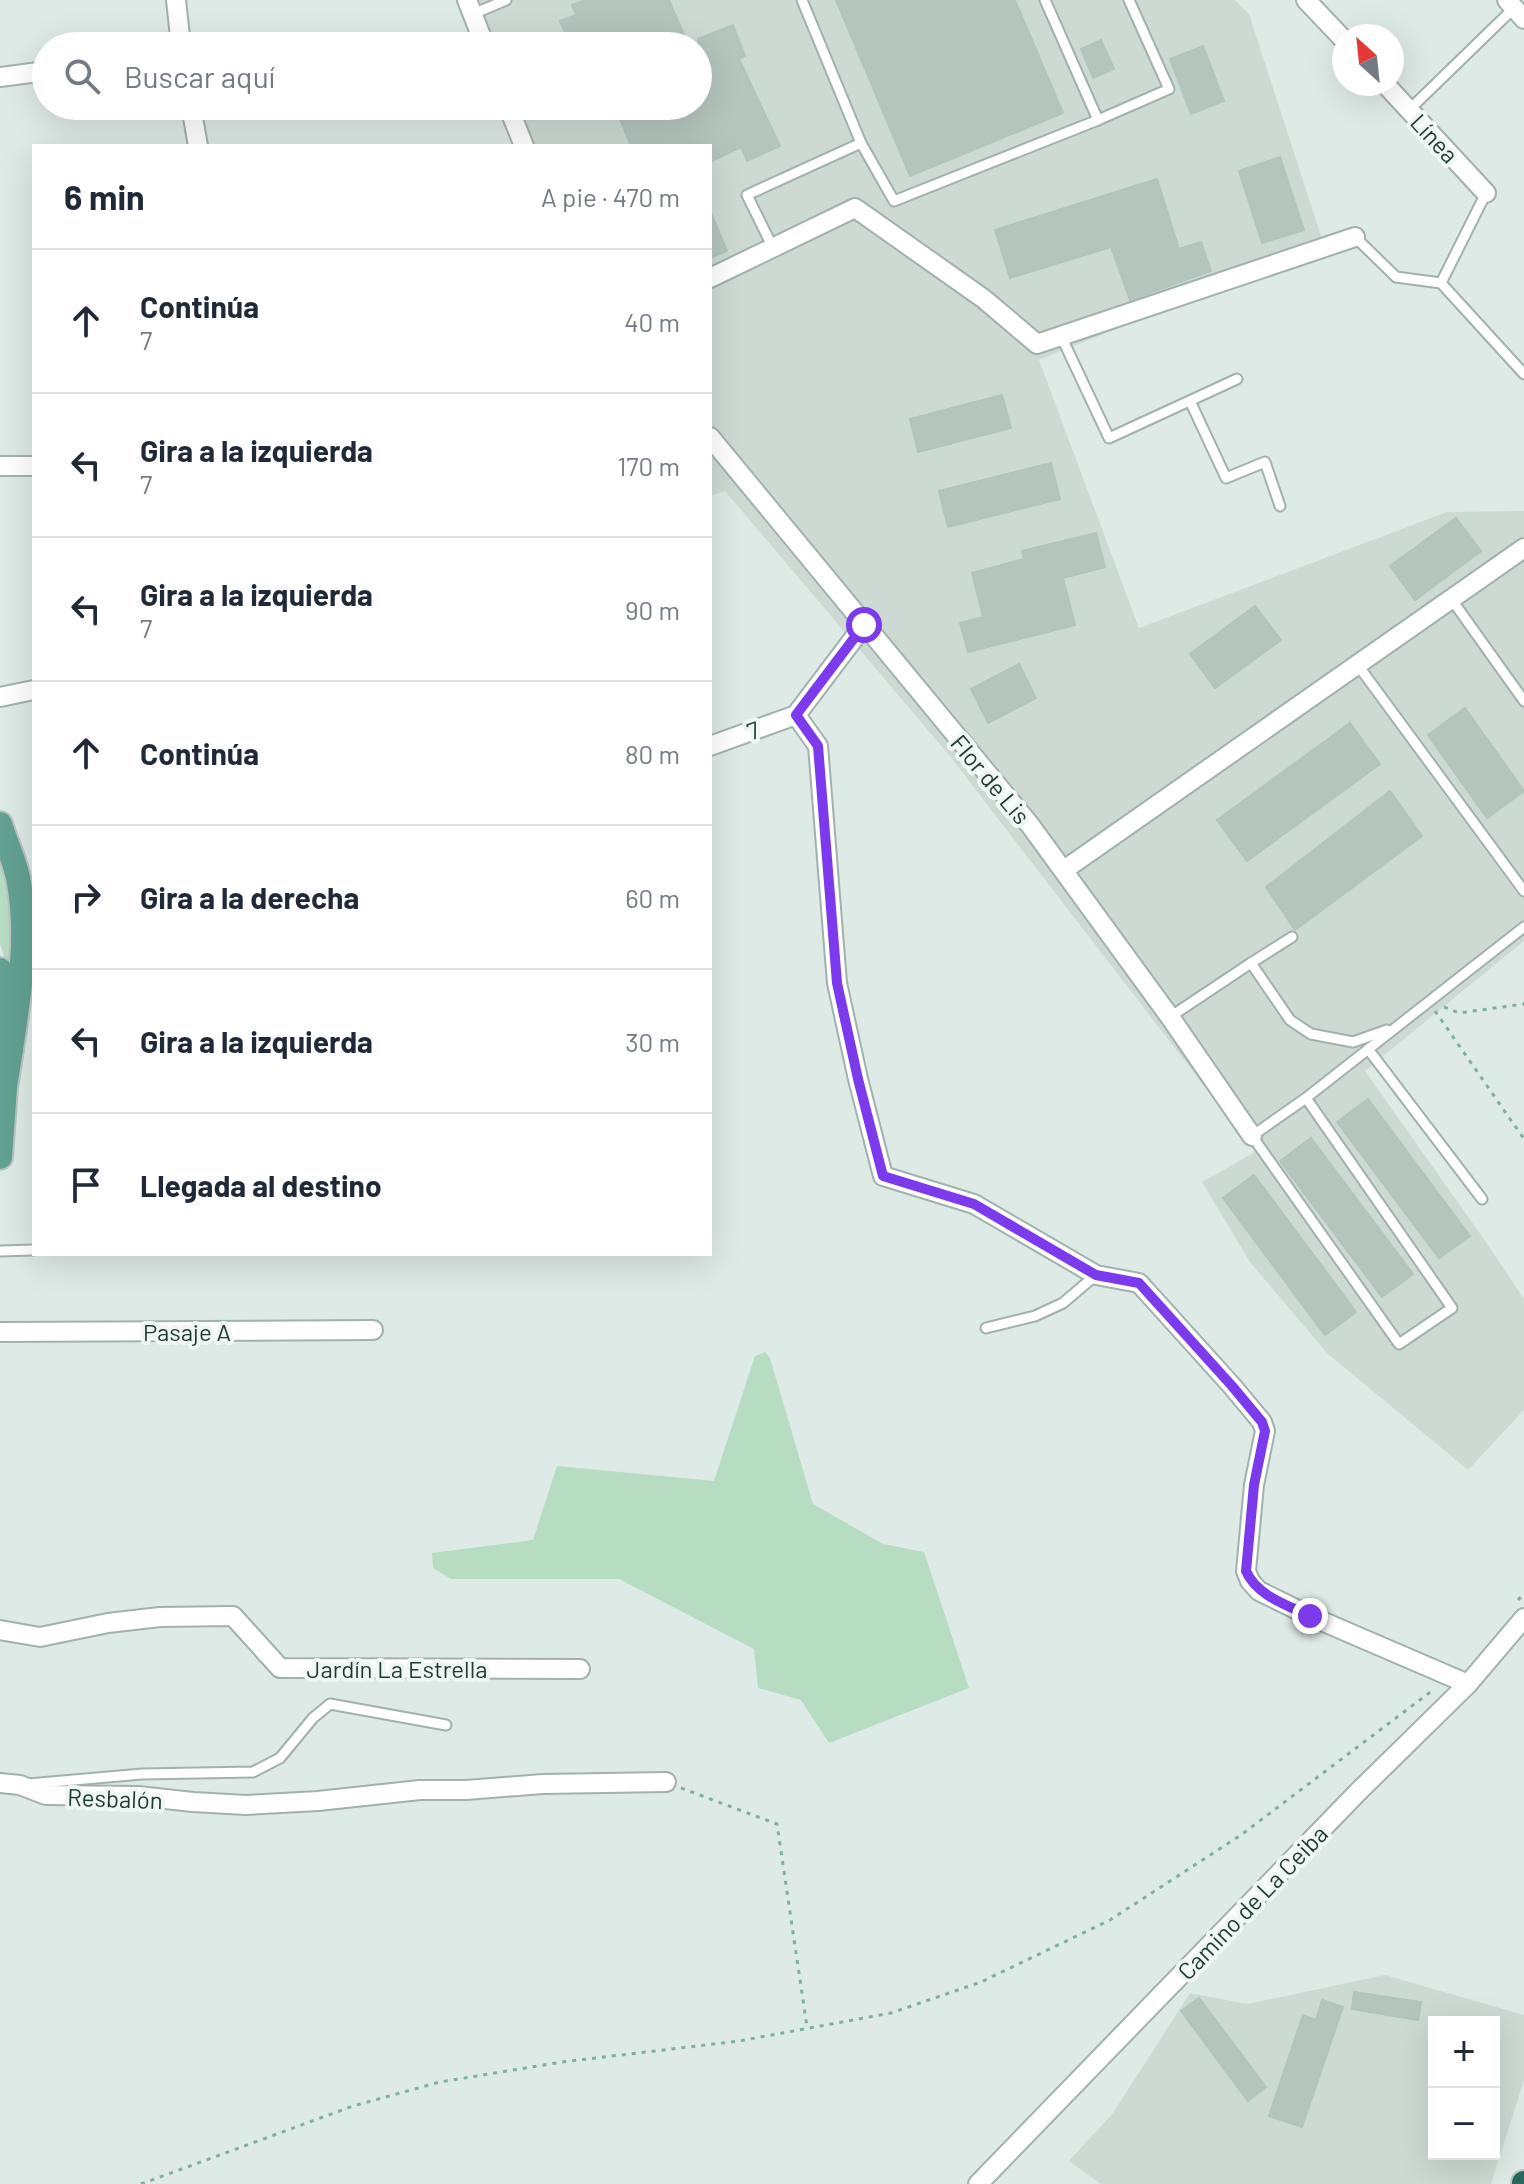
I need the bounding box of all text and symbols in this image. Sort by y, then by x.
north arrow [1332,24,1404,96]
search box [32,32,712,120]
icon: search [60,54,104,98]
text: Buscar aquí [124,58,275,94]
street label: Línea [1405,107,1465,169]
text: 6 min [64,176,145,217]
text: A pie · 470 m [541,181,680,212]
text: Continúa [140,288,259,324]
icon: ahead [64,299,108,343]
text: 40 m [624,306,680,337]
text: 7 [140,324,152,355]
text: Gira a la izquierda [140,432,373,468]
icon: left [64,443,108,487]
text: 170 m [617,450,680,481]
text: 7 [140,468,152,499]
text: Gira a la izquierda [140,576,373,612]
icon: left [64,587,108,631]
text: 90 m [625,594,680,625]
route start [846,607,882,643]
text: 7 [140,612,152,643]
street label: 7 [743,714,763,746]
street label: Flor de Lis [945,728,1037,830]
icon: ahead [64,731,108,775]
text: Continúa [140,735,259,771]
text: 80 m [625,738,680,769]
icon: right [64,875,108,919]
text: Gira a la derecha [140,879,359,915]
text: 60 m [625,882,680,913]
icon: left [64,1019,108,1063]
text: Gira a la izquierda [140,1023,373,1059]
text: 30 m [625,1026,680,1057]
icon: arrive [64,1163,108,1207]
text: Llegada al destino [140,1167,382,1203]
street label: Pasaje A [143,1317,231,1346]
route end [1292,1598,1328,1634]
street label: Jardín La Estrella [307,1654,487,1683]
street label: Resbalón [67,1782,163,1814]
street label: Camino de La Ceiba [1171,1819,1333,1985]
map controls [1428,2016,1500,2160]
button: + [1428,2016,1500,2088]
button: − [1428,2088,1500,2160]

